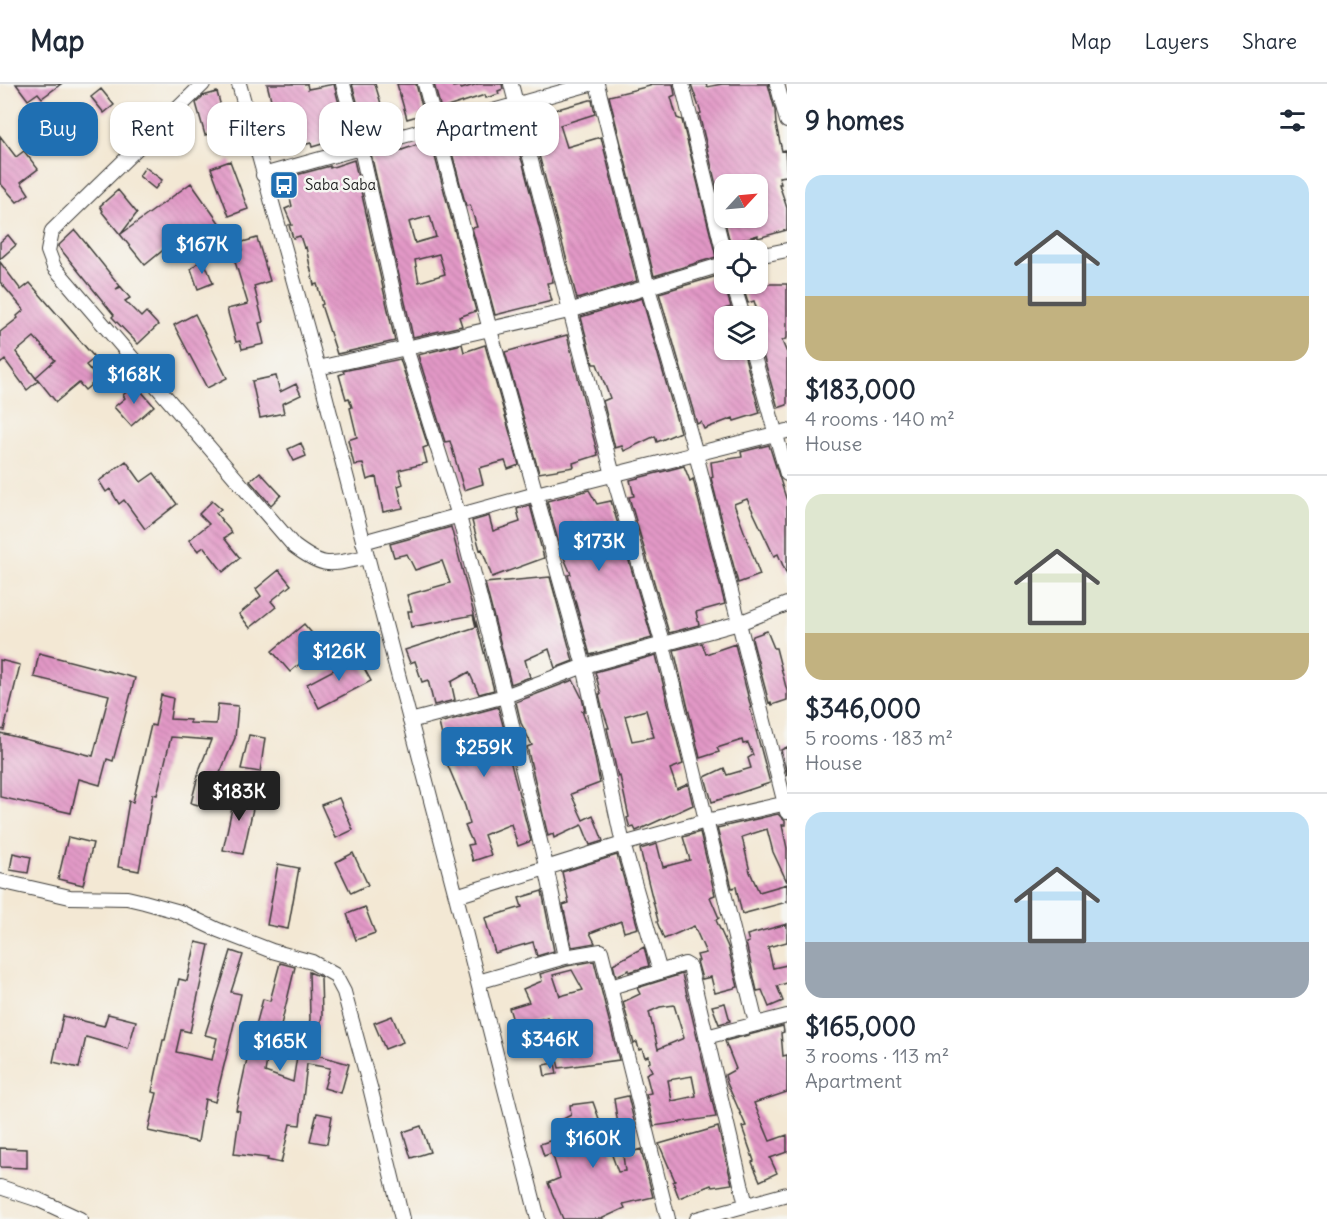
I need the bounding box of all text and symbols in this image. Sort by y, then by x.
text: Map [30,23,84,59]
text: Map [1071,28,1111,55]
text: Layers [1144,28,1209,55]
text: Share [1242,28,1297,55]
chip: Buy [18,102,98,156]
chip: Rent [110,102,195,156]
chip: Filters [207,102,307,156]
chip: New [319,102,403,156]
chip: Apartment [415,102,559,156]
text: 9 homes [805,104,904,137]
icon: filters [1276,104,1309,137]
bus stop icon: Saba Saba [268,169,300,201]
north arrow [714,174,768,228]
map controls [714,174,768,360]
place label: Saba Saba [305,175,377,194]
icon: home [1003,214,1111,322]
pin: $167K [160,224,244,275]
text: $167K [176,231,228,256]
button: locate [714,240,768,294]
button: layers [714,306,768,360]
pin: $168K [92,354,176,405]
text: $168K [107,361,161,386]
text: $183,000 [805,373,916,406]
text: 4 rooms · 140 m² [805,406,955,431]
text: House [805,431,862,456]
pin: $173K [557,521,641,572]
text: $173K [573,528,625,553]
icon: home [1003,533,1111,641]
pin: $126K [297,631,381,682]
text: $126K [312,638,366,663]
text: $346,000 [805,692,921,725]
text: 5 rooms · 183 m² [805,725,953,750]
pin: $259K [442,727,526,778]
text: $259K [455,734,513,759]
text: House [805,750,862,775]
pin: $183K [197,771,281,822]
text: $183K [212,778,266,803]
icon: home [1003,851,1111,959]
text: $165,000 [805,1010,916,1043]
pin: $346K [508,1019,592,1070]
pin: $165K [238,1021,322,1072]
text: $346K [521,1026,579,1051]
text: $165K [253,1028,307,1053]
text: 3 rooms · 113 m² [805,1043,949,1068]
text: Apartment [805,1068,902,1093]
pin: $160K [551,1118,635,1169]
text: $160K [565,1125,621,1150]

